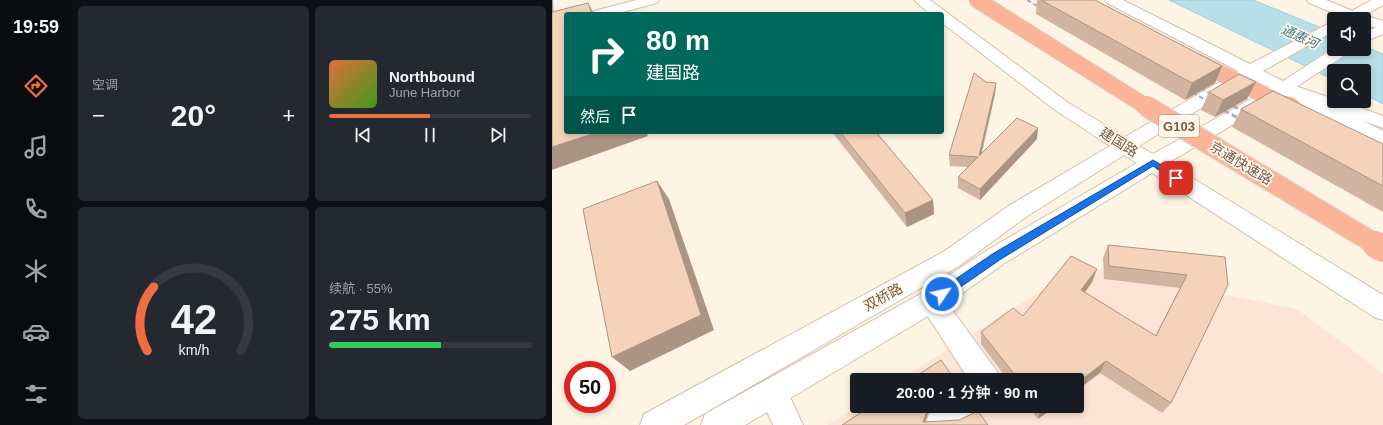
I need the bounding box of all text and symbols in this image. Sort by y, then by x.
map controls [1327,12,1371,108]
button: sound [1327,12,1371,56]
text: 19:59 [13,17,59,37]
water label: 通惠河 [1279,22,1323,52]
text: 80 m [646,25,710,56]
icon: right [580,28,632,80]
text: 建国路 [646,63,700,83]
button: search [1327,64,1371,108]
text: Northbound [389,68,475,85]
icon: directions [22,72,50,100]
text: 空调 [92,77,118,92]
text: June Harbor [389,85,461,100]
text: 20° [171,99,216,132]
text: − [92,103,105,128]
text: + [282,103,295,128]
icon: arrive [618,104,640,126]
text: 然后 [580,108,610,125]
road number: G103 [1159,115,1199,137]
icon: previous [352,124,374,146]
icon: pause [419,124,441,146]
icon: next [487,124,509,146]
street label: 建国路 [1097,124,1141,160]
icon: music [22,133,50,161]
street label: 京通快速路 [1207,138,1275,188]
pin [1159,161,1193,195]
icon: arrive [1165,167,1187,189]
icon: phone [22,195,50,223]
icon: climate [22,257,50,285]
position arrow [921,273,963,315]
street label: 双桥路 [861,280,905,314]
text: 续航 · 55% [329,281,393,296]
text: 42 [170,296,217,343]
text: 275 km [329,303,431,336]
icon: car [22,318,50,346]
text: km/h [178,341,209,357]
speed limit sign: 50 [564,361,616,413]
icon: filters [22,380,50,408]
text: 20:00 · 1 分钟 · 90 m [896,384,1038,401]

